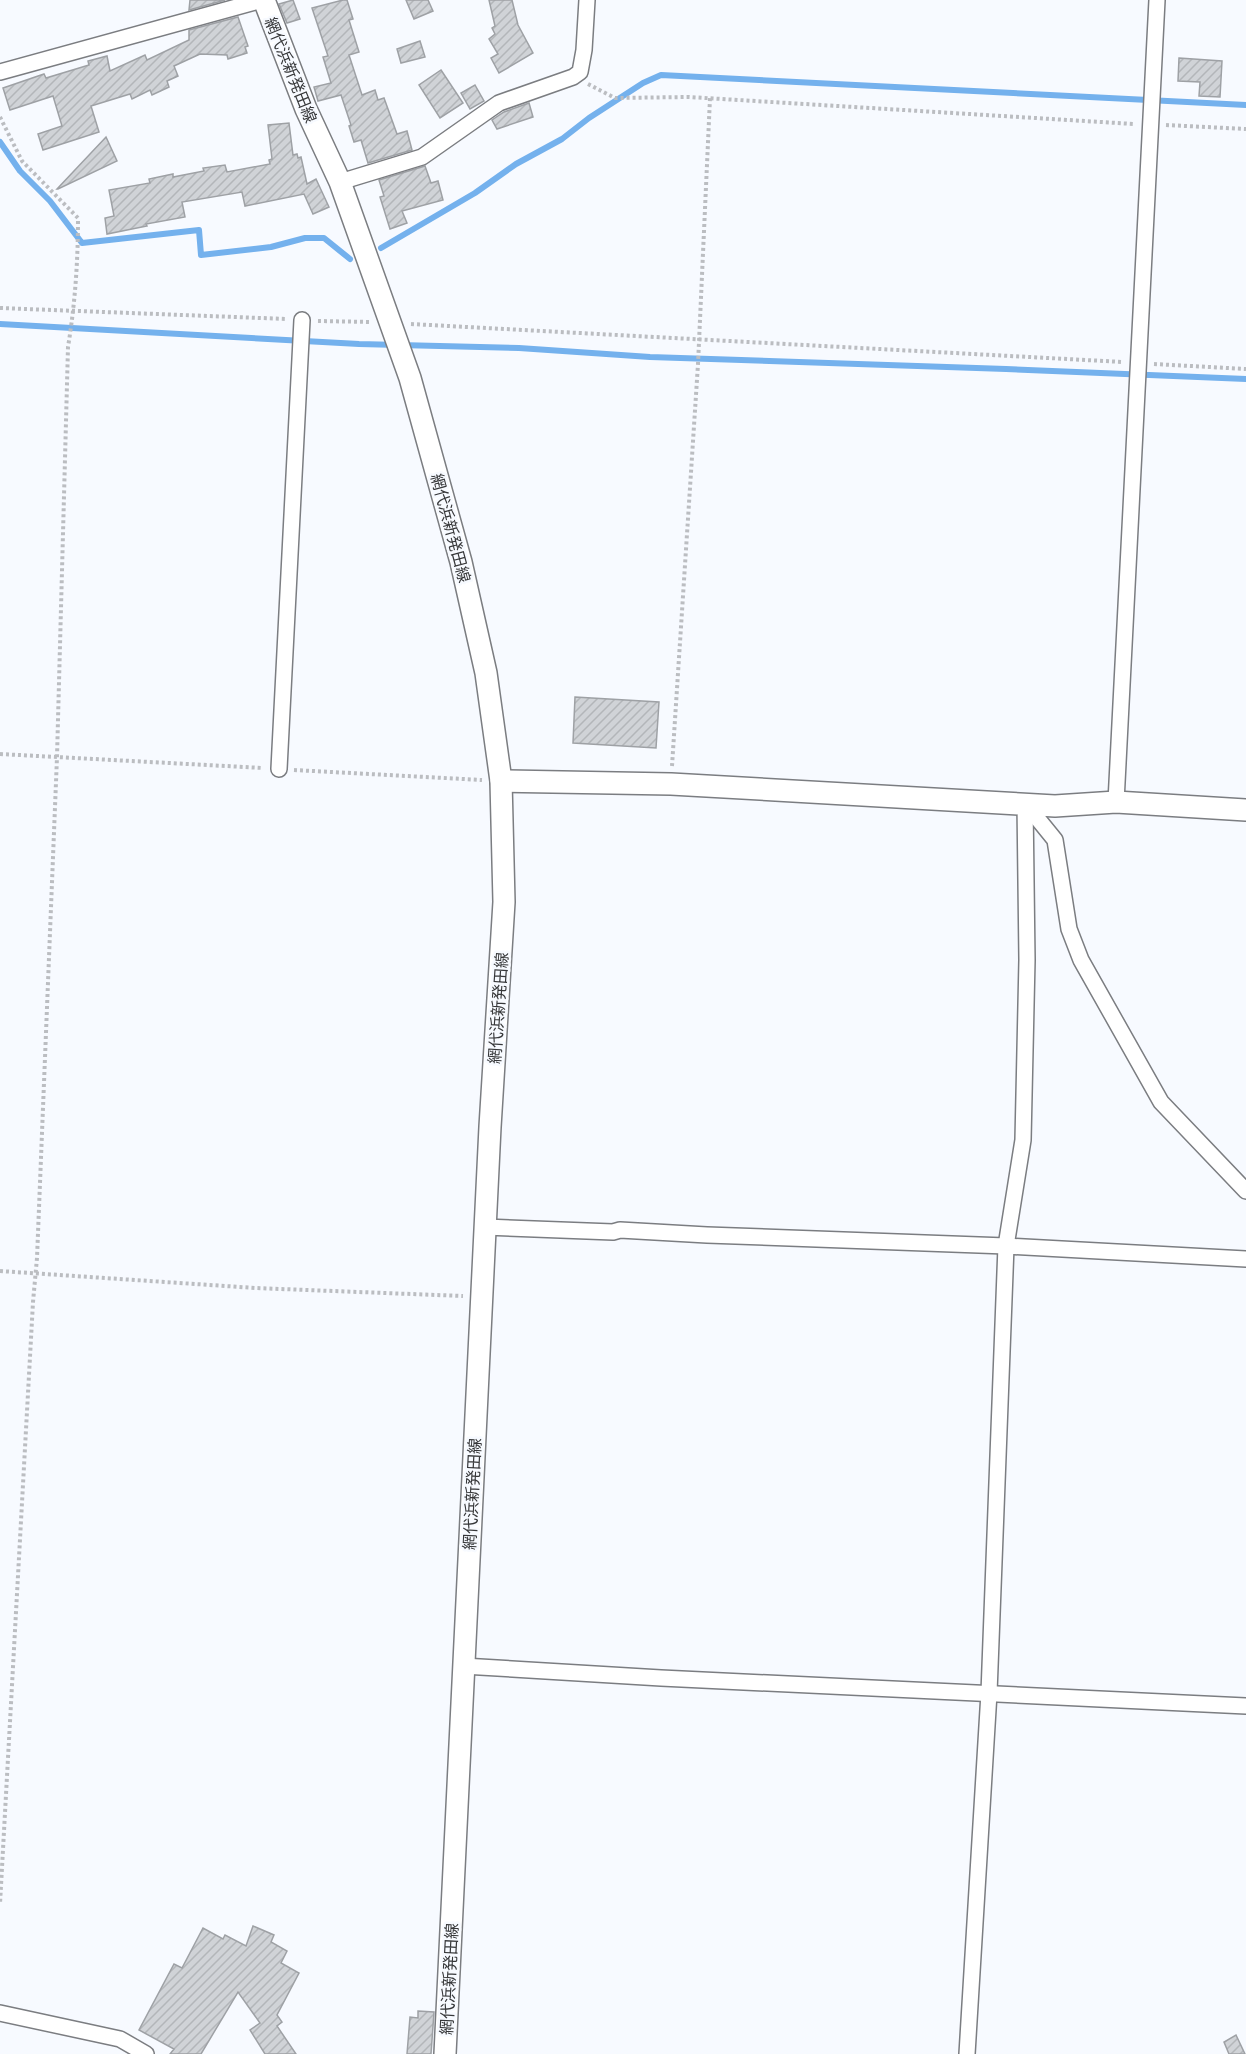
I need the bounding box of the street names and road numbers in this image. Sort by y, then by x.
street label: 網代浜新発田線 [259,14,322,126]
street label: 網代浜新発田線 [425,471,476,585]
street label: 網代浜新発田線 [483,951,514,1065]
street label: 網代浜新発田線 [458,1437,487,1551]
street label: 網代浜新発田線 [435,1922,464,2036]

